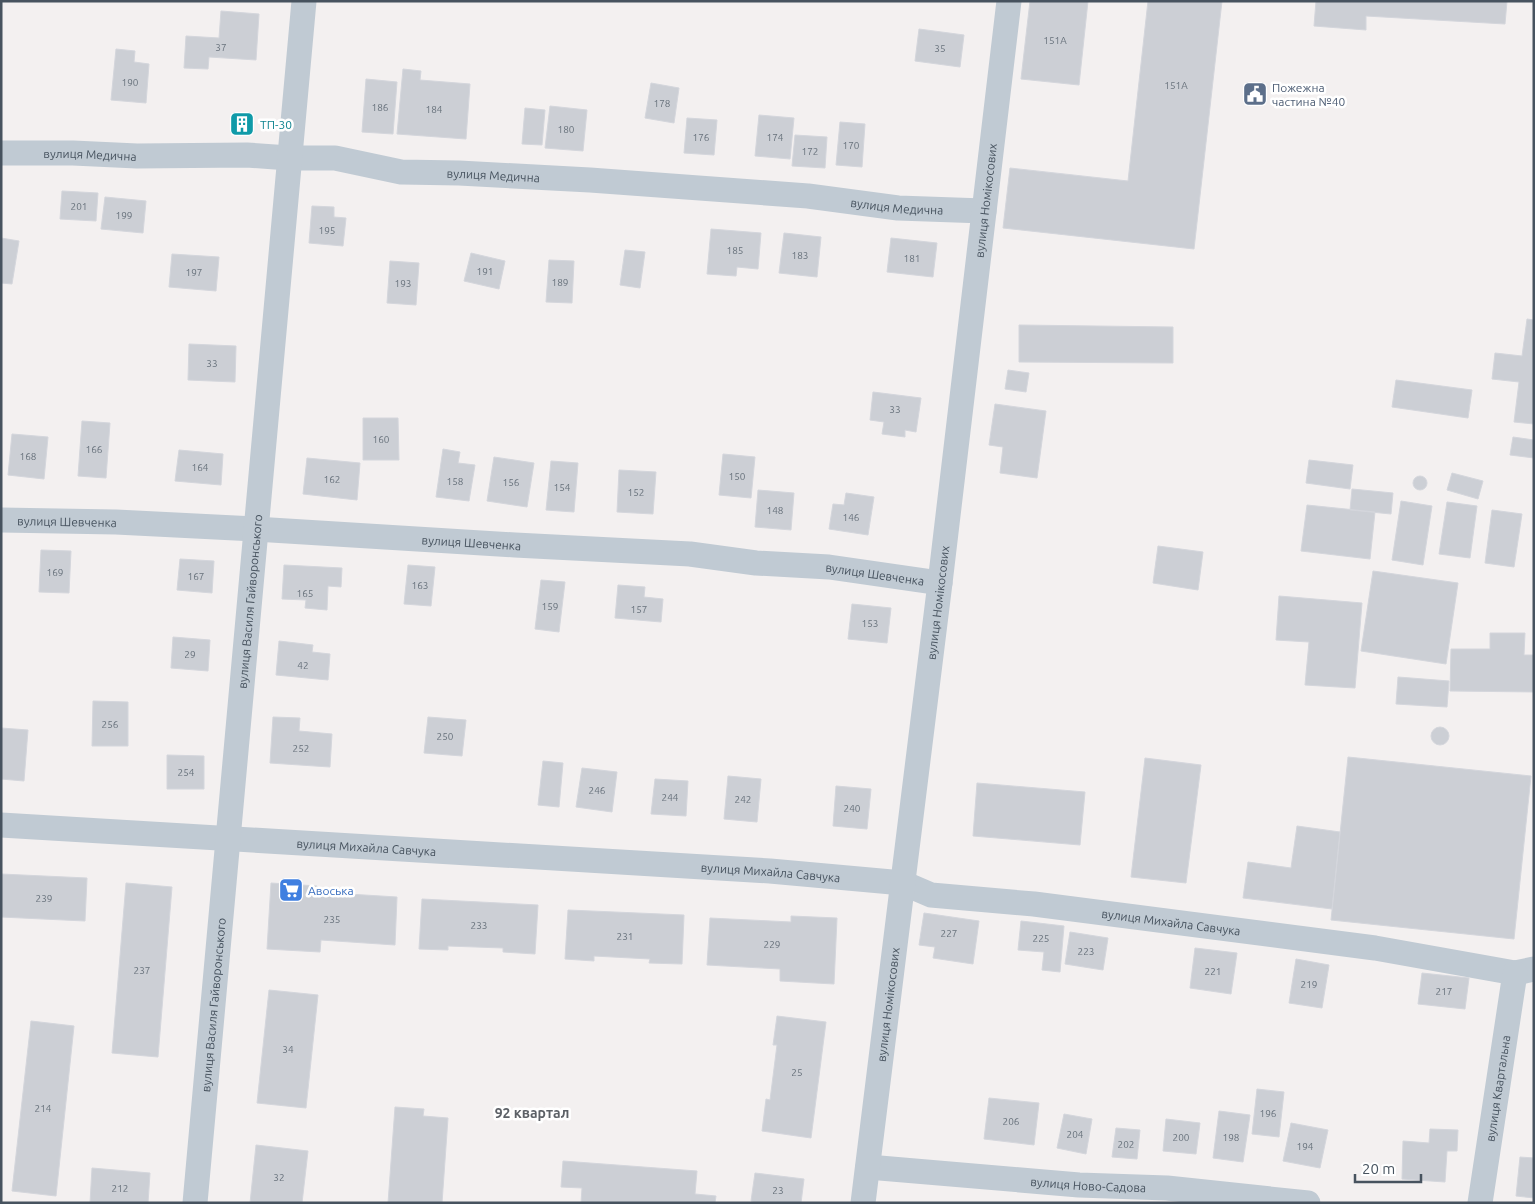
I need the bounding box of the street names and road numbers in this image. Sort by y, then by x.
street label: вулиця Номікосових [972,143,999,258]
street label: вулиця Медична [43,146,137,162]
street label: вулиця Медична [447,166,540,184]
street label: вулиця Медична [850,195,944,216]
street label: вулиця Шевченка [17,514,117,529]
street label: вулиця Василя Гайворонського [235,514,264,689]
street label: вулиця Шевченка [421,533,522,552]
street label: вулиця Номікосових [924,545,951,660]
street label: вулиця Шевченка [825,560,925,587]
street label: вулиця Михайла Савчука [296,836,437,858]
street label: вулиця Михайла Савчука [700,860,841,884]
street label: вулиця Михайла Савчука [1101,906,1241,937]
street label: вулиця Василя Гайворонського [199,917,227,1093]
street label: вулиця Номікосових [874,947,901,1062]
street label: вулиця Квартальна [1483,1034,1512,1143]
street label: вулиця Ново-Садова [1030,1174,1146,1194]

